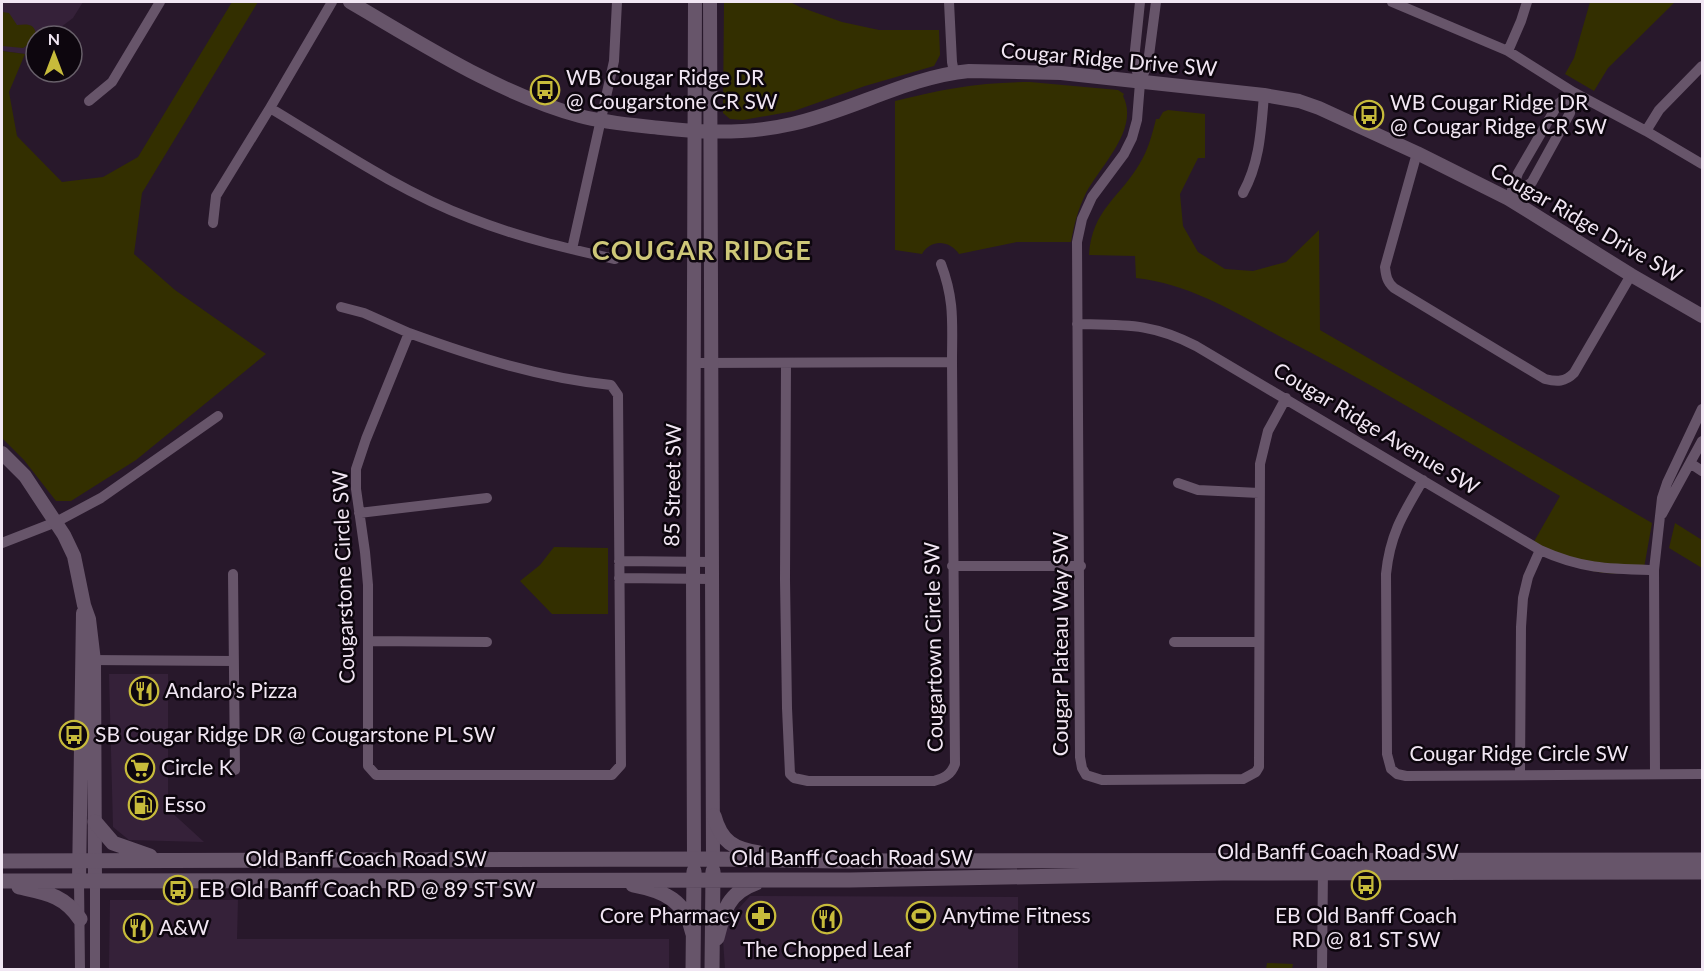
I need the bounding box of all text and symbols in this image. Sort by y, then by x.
north arrow [24,24,84,84]
text: N [48,29,60,48]
street label: Cougar Ridge Drive SW [1000,37,1219,80]
place label: WB Cougar Ridge DR @ Cougarstone CR SW [566,64,778,113]
bus stop icon: WB Cougar Ridge DR @ Cougarstone CR SW [529,74,561,106]
place label: WB Cougar Ridge DR @ Cougar Ridge CR SW [1390,89,1607,138]
bus stop icon: WB Cougar Ridge DR @ Cougar Ridge CR SW [1353,99,1385,131]
street label: Cougar Ridge Drive SW [1487,157,1687,287]
district label: COUGAR RIDGE [592,233,812,266]
street label: Cougar Ridge Avenue SW [1269,356,1484,499]
street label: 85 Street SW [658,423,685,547]
street label: Cougarstone Circle SW [326,470,359,684]
street label: Cougar Plateau Way SW [1047,532,1072,756]
street label: Cougartown Circle SW [918,542,947,752]
restaurant icon: Andaro's Pizza [128,675,160,707]
place label: Andaro's Pizza [165,677,297,702]
bus stop icon: SB Cougar Ridge DR @ Cougarstone PL SW [58,719,90,751]
place label: SB Cougar Ridge DR @ Cougarstone PL SW [95,721,496,746]
street label: Cougar Ridge Circle SW [1409,740,1629,765]
supermarket icon: Circle K [124,752,156,784]
place label: Circle K [161,754,233,779]
fuel station icon: Esso [127,789,159,821]
place label: Esso [164,791,206,816]
street label: Old Banff Coach Road SW [1217,838,1459,863]
street label: Old Banff Coach Road SW [731,844,973,869]
street label: Old Banff Coach Road SW [245,845,487,870]
bus stop icon: EB Old Banff Coach RD @ 81 ST SW [1350,869,1382,901]
bus stop icon: EB Old Banff Coach RD @ 89 ST SW [162,874,194,906]
place label: EB Old Banff Coach RD @ 89 ST SW [199,876,535,901]
pharmacy icon: Core Pharmacy [745,900,777,932]
sports icon: Anytime Fitness [905,900,937,932]
place label: Core Pharmacy [600,902,740,927]
place label: Anytime Fitness [942,902,1091,927]
place label: EB Old Banff Coach RD @ 81 ST SW [1275,902,1457,951]
restaurant icon: The Chopped Leaf [811,903,843,935]
restaurant icon: A&W [122,912,154,944]
place label: A&W [159,914,210,939]
place label: The Chopped Leaf [743,936,912,961]

